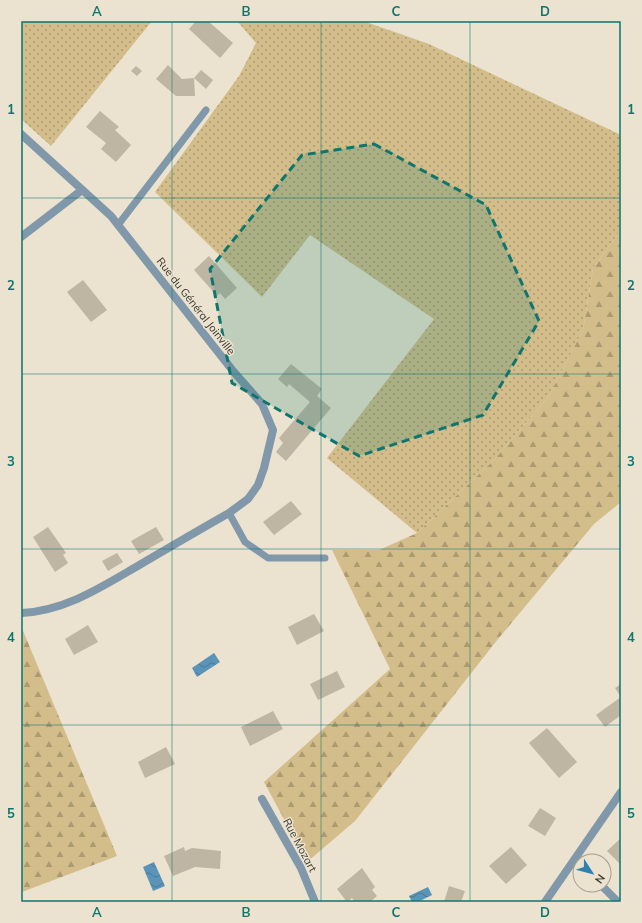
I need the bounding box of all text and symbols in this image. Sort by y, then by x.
text: A [92,3,102,19]
text: B [242,3,251,19]
text: C [392,3,401,19]
text: D [540,3,550,19]
text: 1 [7,101,15,117]
text: 1 [627,101,635,117]
street label: Rue du Général Joinville [154,255,238,357]
text: 2 [7,277,15,293]
text: 2 [627,277,635,293]
text: 3 [7,453,15,469]
text: 3 [627,453,635,469]
text: 4 [7,629,15,645]
text: 4 [627,629,635,645]
text: 5 [7,805,15,821]
text: 5 [627,805,635,821]
street label: Rue Mozart [280,816,320,874]
north arrow [572,853,612,893]
text: N [592,871,608,886]
text: A [92,904,102,920]
text: B [242,904,251,920]
text: C [392,904,401,920]
text: D [540,904,550,920]

